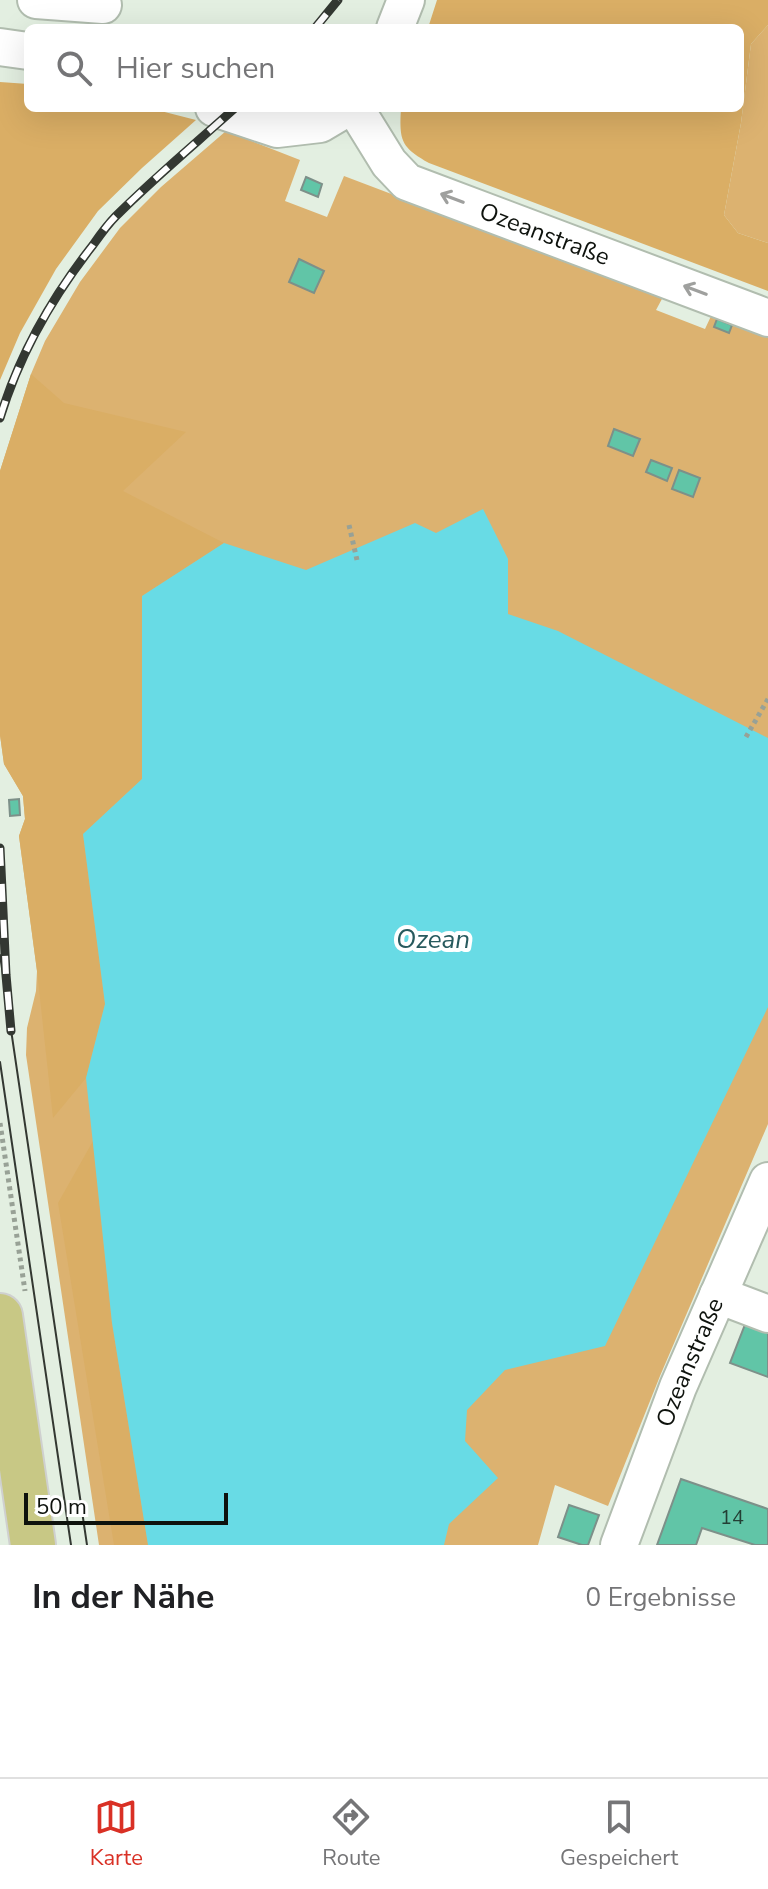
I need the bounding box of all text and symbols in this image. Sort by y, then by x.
search box [24,24,744,112]
icon: search [52,46,96,90]
text: Hier suchen [116,48,275,89]
one-way arrow [440,190,465,204]
street label: Ozeanstraße [475,195,614,273]
one-way arrow [683,282,708,296]
water label: Ozean [396,922,470,957]
street label: Ozeanstraße [649,1293,731,1431]
scale bar [24,1489,228,1525]
text: 50 m [36,1492,87,1522]
house number: 14 [720,1504,744,1531]
text: In der Nähe [32,1574,214,1620]
text: 0 Ergebnisse [586,1580,736,1615]
tab: Karte [90,1795,143,1873]
tab: Route [322,1795,381,1873]
tab: Gespeichert [560,1795,678,1873]

